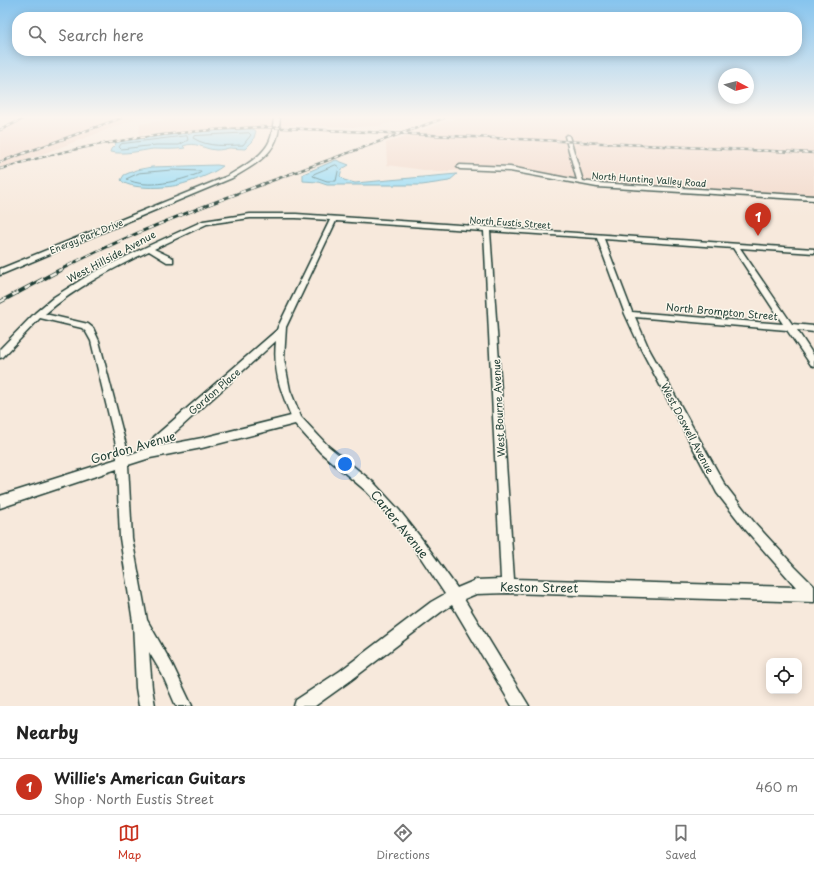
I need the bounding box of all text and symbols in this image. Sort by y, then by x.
search box [12,12,802,56]
icon: search [26,23,48,45]
text: Search here [58,23,144,46]
north arrow [718,68,754,104]
street label: North Hunting Valley Road [591,168,707,190]
pin: 1 [745,203,771,236]
street label: North Eustis Street [469,212,551,232]
street label: Energy Park Drive [47,215,125,257]
street label: West Hillside Avenue [64,226,158,286]
street label: North Brompton Street [666,299,778,323]
street label: West Bourne Avenue [488,358,508,457]
street label: Gordon Place [185,364,243,418]
street label: West Doswell Avenue [658,380,718,476]
street label: Gordon Avenue [88,426,178,468]
your location [335,454,355,474]
street label: Carter Avenue [367,486,433,562]
street label: Keston Street [500,577,578,597]
map controls [766,658,802,694]
button: locate [766,658,802,694]
text: Nearby [16,719,78,745]
text: Willie's American Guitars [54,766,246,789]
text: 1 [26,777,32,796]
text: 460 m [755,777,798,796]
text: Shop · North Eustis Street [54,789,214,808]
tab: Map [118,822,141,863]
tab: Directions [376,822,430,863]
tab: Saved [665,822,696,863]

